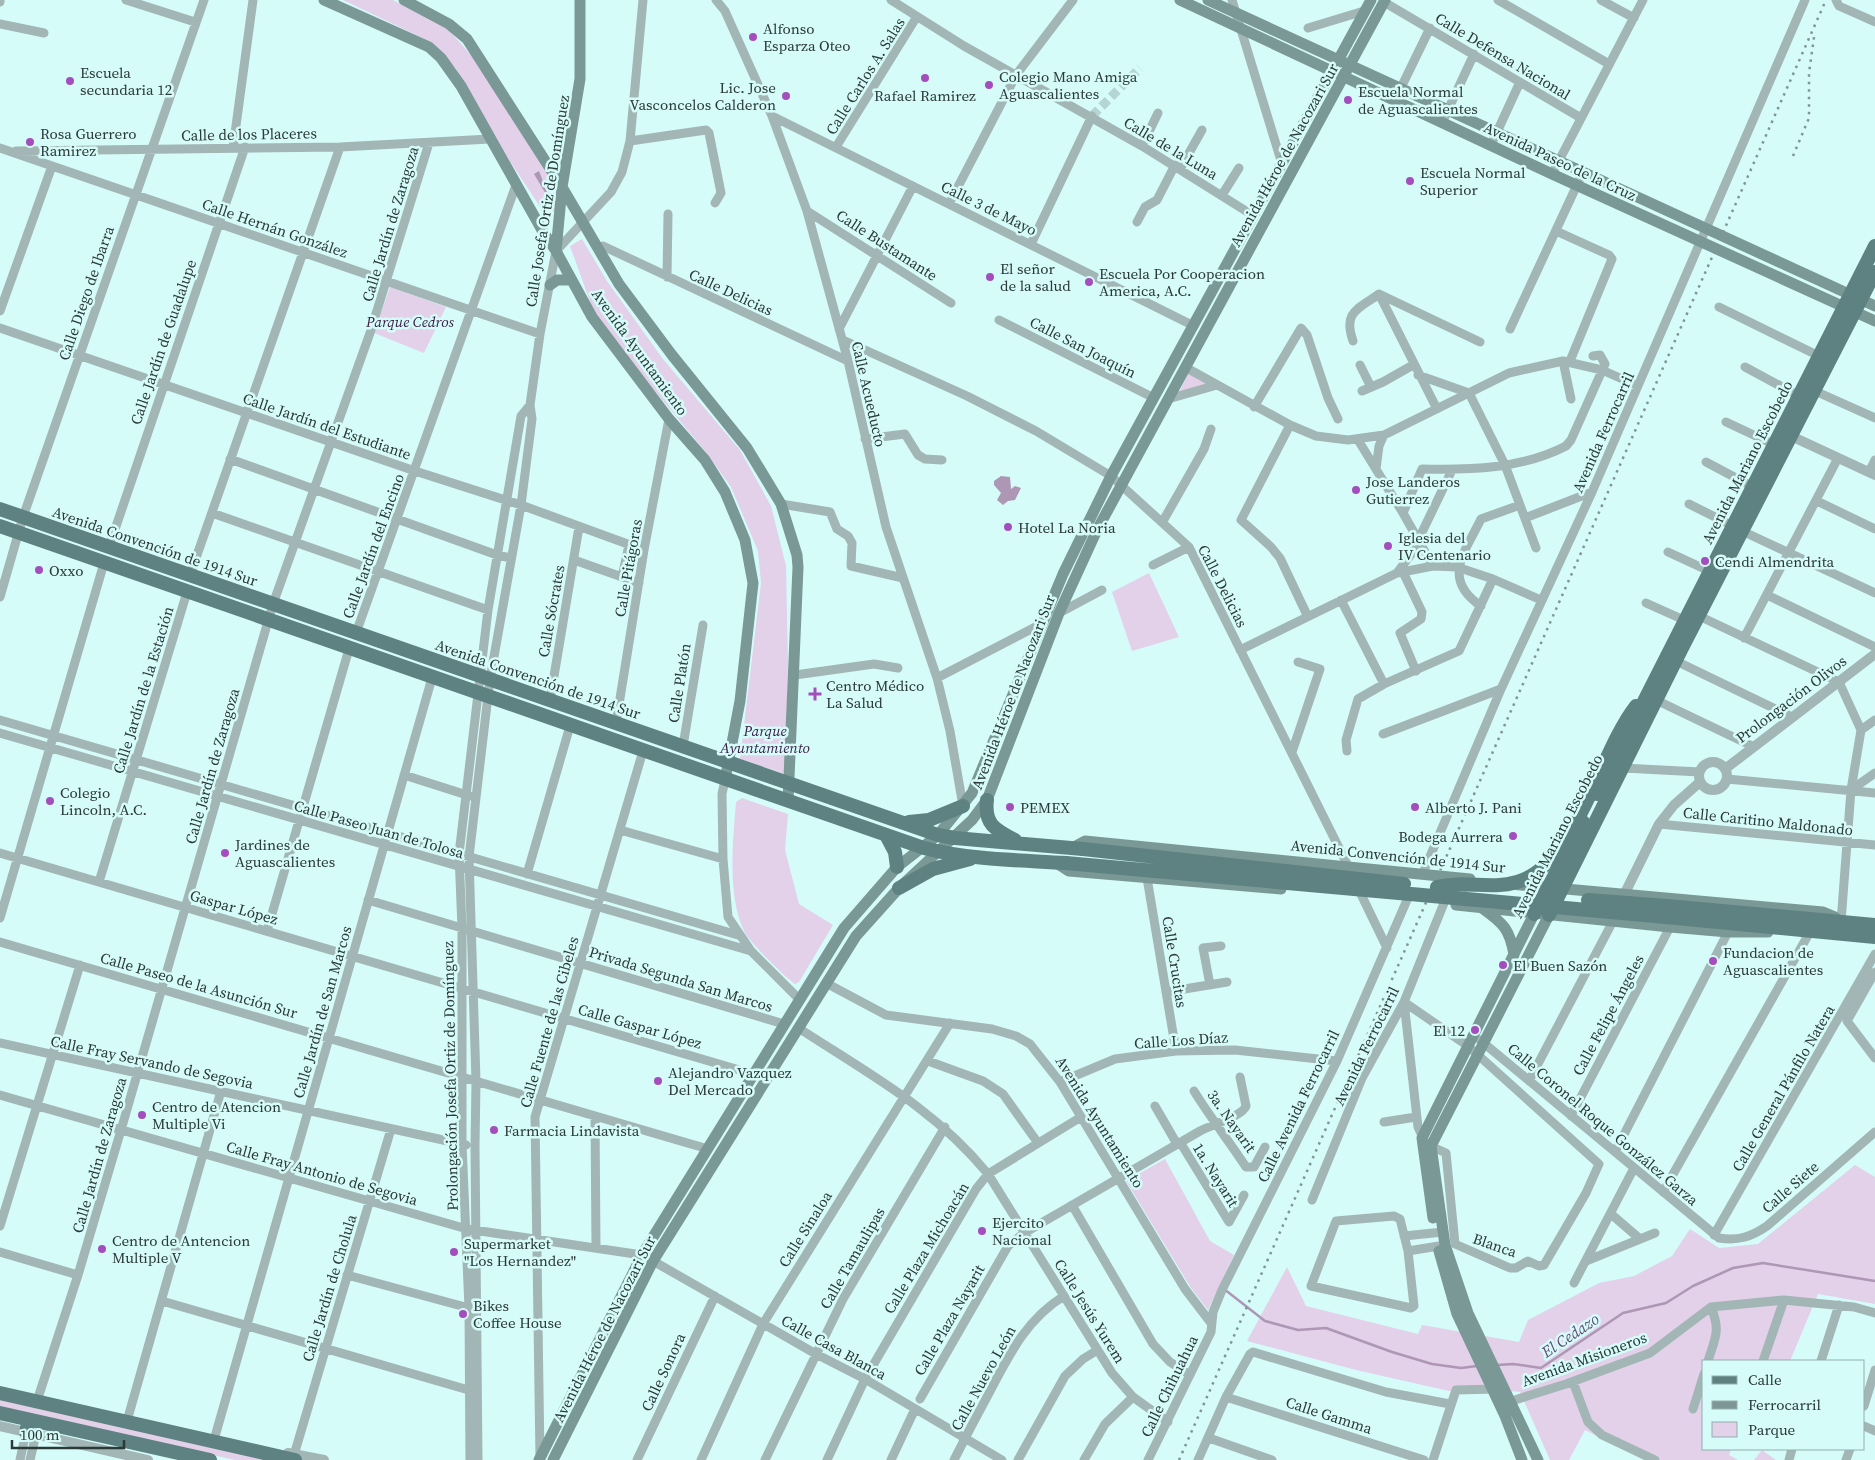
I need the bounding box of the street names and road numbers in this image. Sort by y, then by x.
street label: Calle Defensa Nacional [1431,7,1575,105]
street label: Calle Carlos A. Salas [820,13,910,139]
street label: Avenida Héroe de Nacozari Sur [1225,59,1344,251]
street label: Calle Josefa Ortiz de Domínguez [520,93,574,309]
street label: Calle de la Luna [1120,112,1222,185]
street label: Avenida Paseo de la Cruz [1480,116,1640,206]
street label: Calle de los Placeres [181,122,317,146]
street label: Calle Jardín de Zaragoza [356,144,424,304]
street label: Calle 3 de Mayo [938,176,1040,240]
street label: Calle Hernán González [199,193,351,263]
street label: Calle Bustamante [832,204,942,286]
street label: Calle Diego de Ibarra [53,223,119,363]
street label: Calle Jardín de Guadalupe [125,256,201,427]
street label: Calle Delicias [686,263,776,321]
street label: Avenida Ayuntamiento [587,284,693,420]
street label: Calle San Joaquín [1026,311,1140,383]
street label: Calle Acueducto [847,339,891,449]
street label: Avenida Ferrocarril [1567,368,1639,496]
street label: Avenida Mariano Escobedo [1697,377,1797,547]
street label: Calle Jardín del Estudiante [240,387,414,465]
street label: Calle Jardín del Encino [337,471,409,621]
street label: Avenida Convención de 1914 Sur [50,501,261,591]
street label: Calle Pitágoras [609,517,647,619]
street label: Calle Delicias [1193,541,1253,631]
street label: Calle Sócrates [533,563,569,659]
street label: Avenida Héroe de Nacozari Sur [966,591,1060,792]
street label: Calle Jardín de la Estación [108,604,178,776]
street label: Avenida Convención de 1914 Sur [433,634,644,724]
street label: Calle Platón [662,642,696,724]
street label: Prolongación Olivos [1731,650,1851,748]
street label: Calle Jardín de Zaragoza [180,685,244,846]
street label: Avenida Mariano Escobedo [1507,751,1607,921]
street label: Calle Paseo Juan de Tolosa [292,795,467,863]
street label: Calle Caritino Maldonado [1682,802,1854,840]
street label: Avenida Convención de 1914 Sur [1290,834,1507,878]
street label: Gaspar López [188,884,281,930]
street label: Calle Crucitas [1157,915,1193,1009]
street label: Calle Jardín de San Marcos [287,923,357,1101]
street label: Calle Fuente de las Cibeles [514,934,584,1110]
street label: Prolongación Josefa Ortiz de Domínguez [437,941,463,1211]
street label: Privada Segunda San Marcos [587,941,775,1017]
street label: Calle Paseo de la Asunción Sur [98,947,301,1023]
street label: Calle Felipe Ángeles [1567,951,1649,1079]
street label: Avenida Ferrocarril [1328,982,1404,1109]
street label: Calle Gaspar López [576,998,704,1054]
street label: Calle General Pánfilo Natera [1727,1001,1840,1175]
street label: Calle Los Díaz [1133,1026,1229,1054]
street label: Calle Avenida Ferrocarril [1252,1026,1344,1186]
street label: Calle Fray Servando de Segovia [49,1030,256,1094]
street label: Calle Coronel Roque González Garza [1503,1038,1703,1210]
street label: Avenida Ayuntamiento [1051,1052,1149,1192]
street label: Calle Jardín de Zaragoza [67,1074,131,1235]
street label: 3a. Nayarit [1203,1085,1261,1157]
street label: Calle Fray Antonio de Segovia [224,1136,421,1211]
street label: 1a. Nayarit [1188,1139,1244,1211]
street label: Calle Siete [1757,1156,1823,1218]
street label: Calle Plaza Michoacán [878,1178,974,1318]
street label: Calle Sinaloa [773,1186,837,1271]
street label: Calle Tamaulipas [814,1203,890,1313]
street label: Calle Jardín de Cholula [297,1211,362,1364]
street label: Blanca [1470,1228,1520,1262]
street label: Avenida Héroe de Nacozari Sur [548,1232,661,1426]
street label: Calle Jesús Yurem [1049,1255,1131,1368]
street label: Calle Plaza Nayarit [909,1261,989,1379]
street label: Calle Casa Blanca [778,1309,891,1385]
street label: Calle Nuevo León [945,1322,1021,1434]
street label: Avenida Misioneros [1518,1327,1650,1391]
street label: Calle Sonora [636,1329,690,1415]
street label: Calle Chihuahua [1135,1331,1203,1440]
street label: Calle Gamma [1283,1391,1375,1439]

